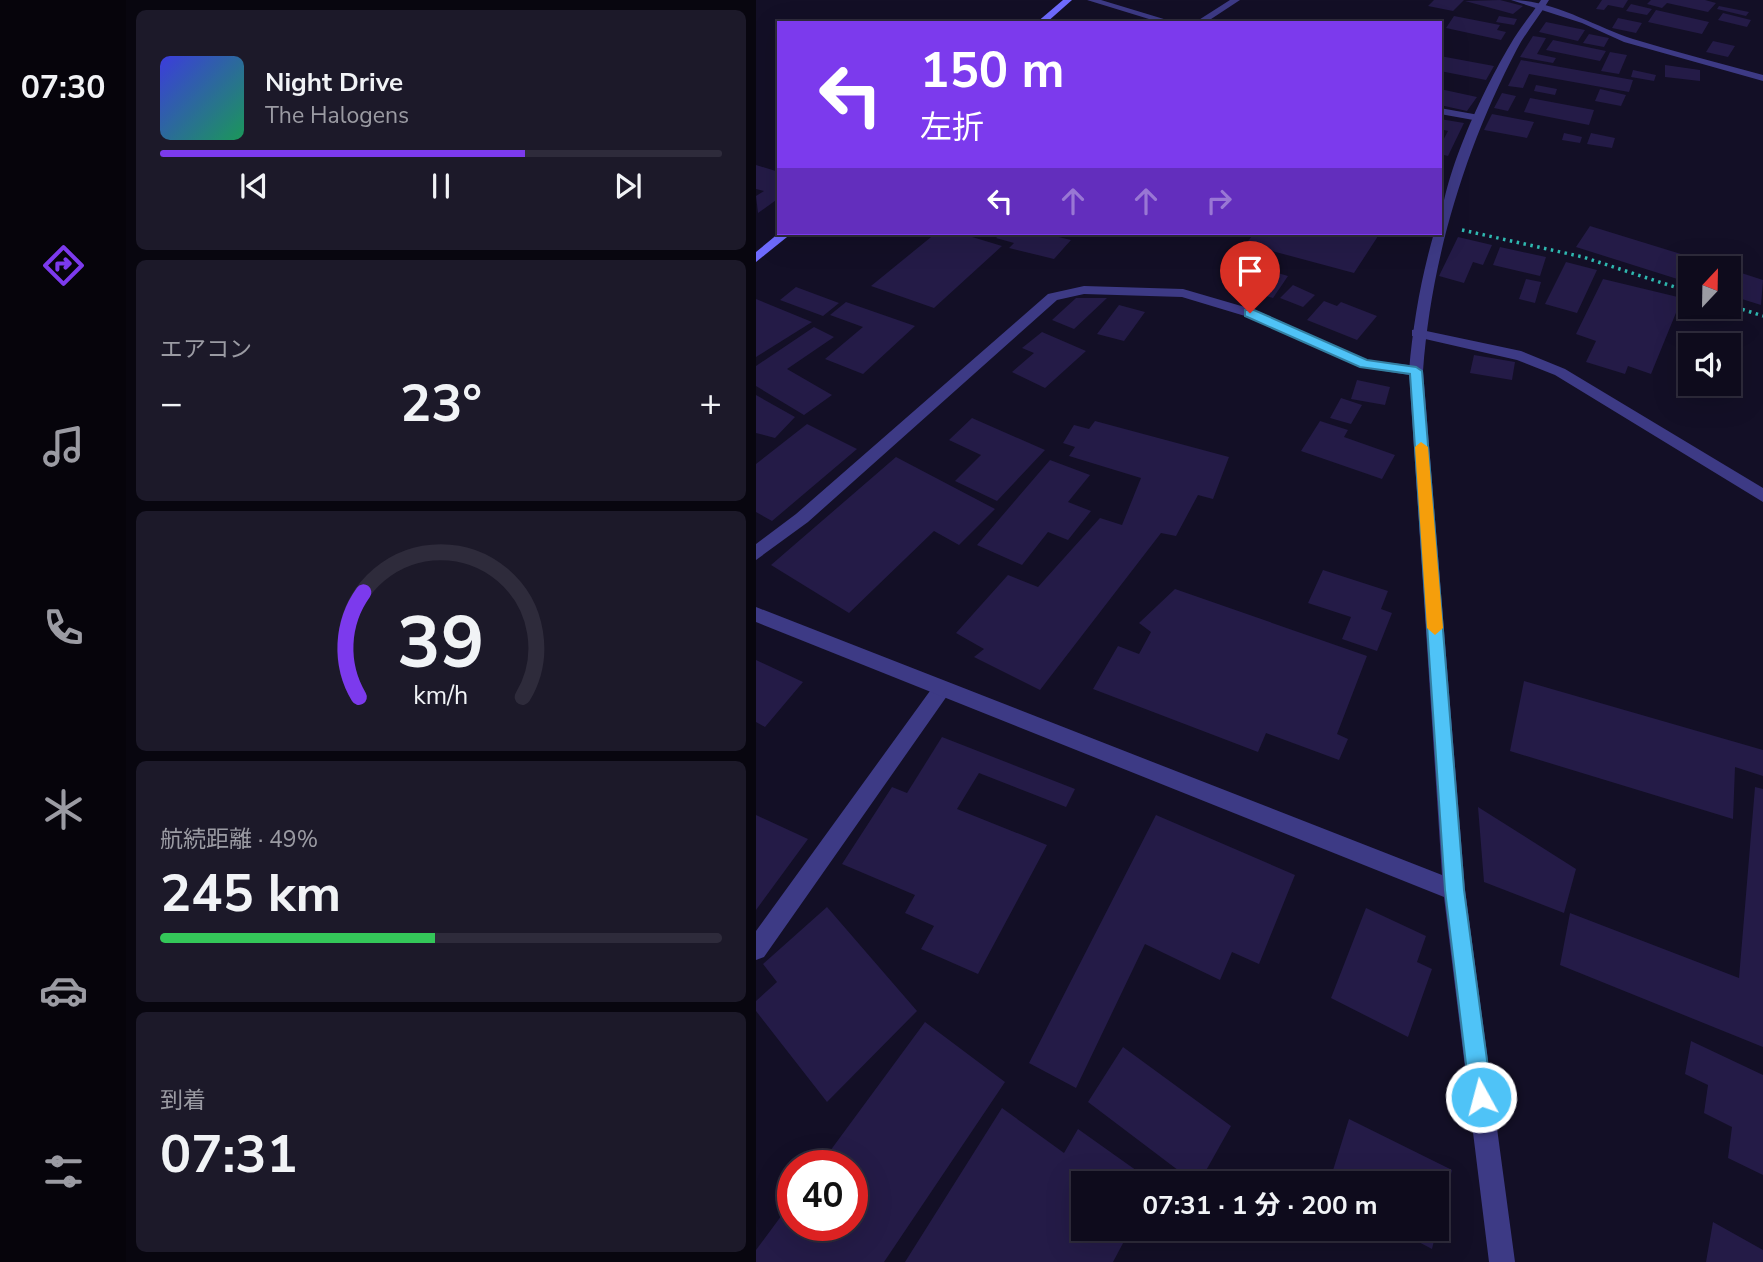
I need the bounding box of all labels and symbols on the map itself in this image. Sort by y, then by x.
pin [1220,241,1280,313]
north arrow [1678,256,1741,318]
position arrow [1444,1060,1518,1134]
speed limit sign: 40 [777,1150,868,1241]

